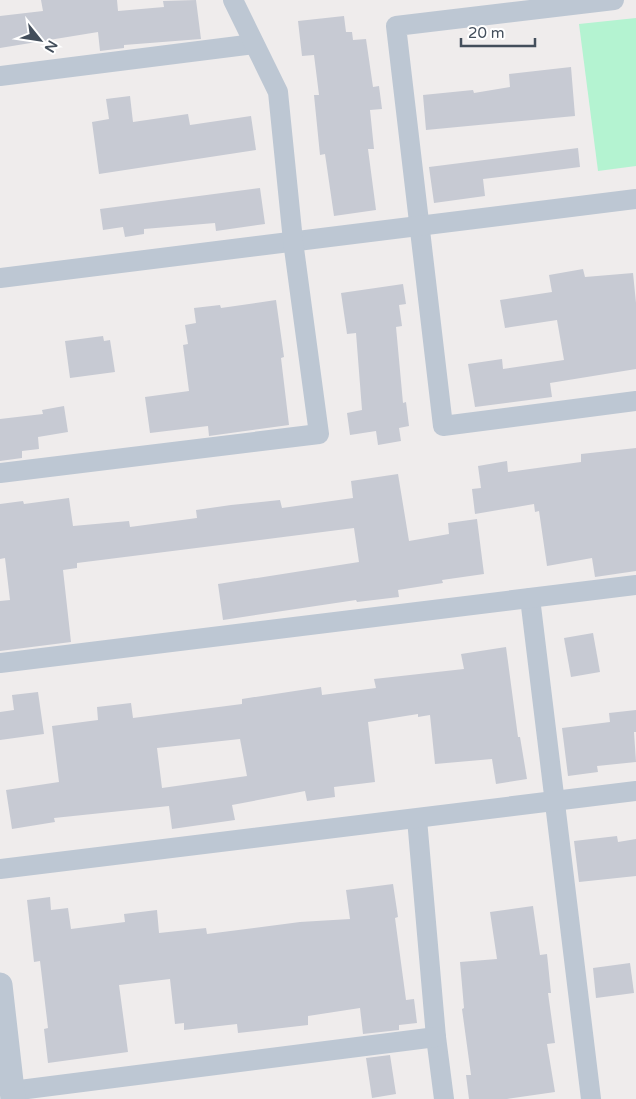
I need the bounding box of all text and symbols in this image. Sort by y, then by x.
north arrow [15,15,65,65]
scale bar [461,15,535,47]
text: 20 m [468,24,505,42]
text: N [41,37,61,55]

